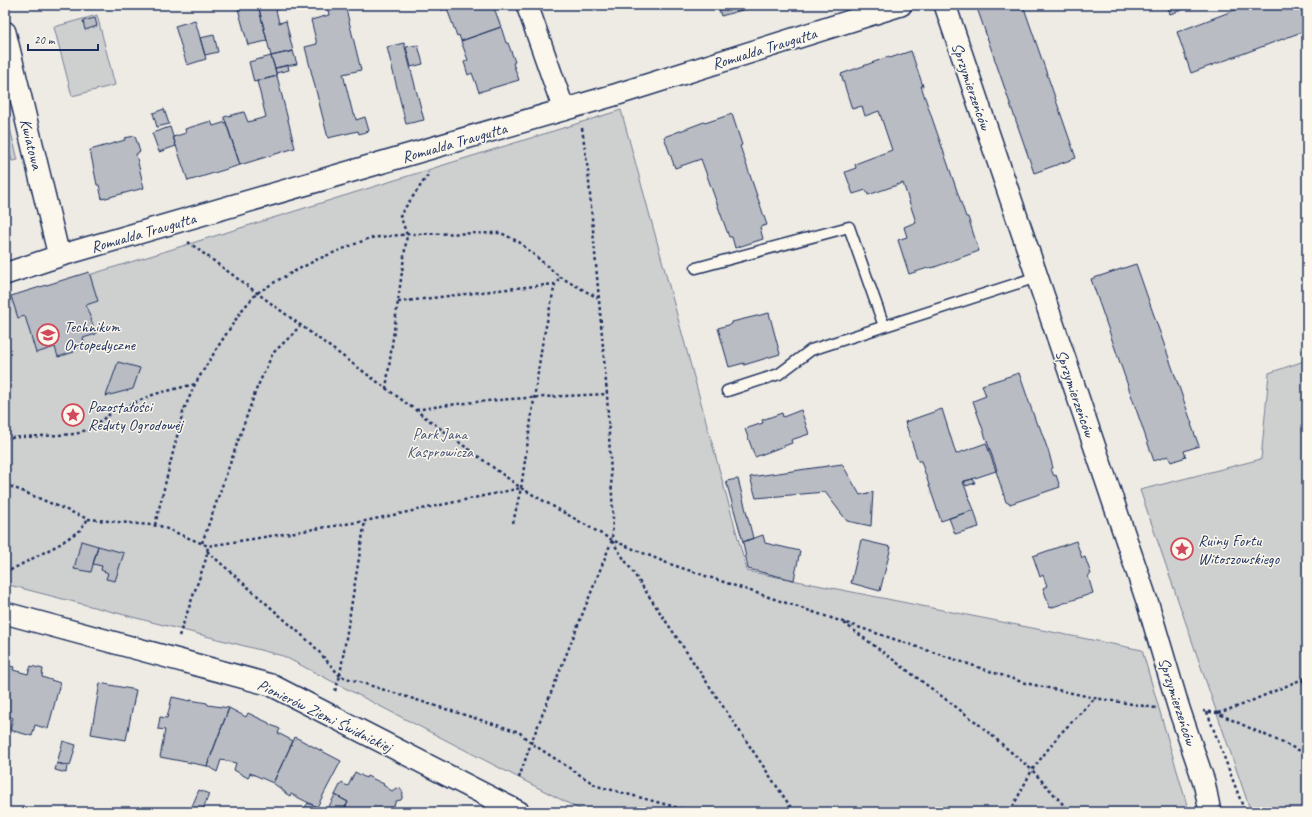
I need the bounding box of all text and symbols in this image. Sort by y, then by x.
street label: Romualda Traugutta [710,23,820,74]
scale bar [28,26,98,52]
text: 20 m [34,32,56,48]
street label: Sprzymierzeńców [947,40,996,134]
street label: Kwiatowa [15,117,47,173]
street label: Romualda Traugutta [400,118,511,167]
street label: Romualda Traugutta [89,208,200,257]
place label: Technikum Ortopedyczne [64,317,137,355]
school or university icon: Technikum Ortopedyczne [35,322,61,348]
street label: Sprzymierzeńców [1051,347,1100,441]
place label: Pozostałości Reduty Ogrodowej [88,397,185,435]
place icon: Pozostałości Reduty Ogrodowej [60,402,86,428]
park label: Park Jana Kasprowicza [407,424,474,462]
place label: Ruiny Fortu Witoszowskiego [1198,531,1281,569]
place icon: Ruiny Fortu Witoszowskiego [1169,536,1195,562]
street label: Sprzymierzeńców [1153,655,1201,749]
street label: Pionierów Ziemi Świdnickiej [254,675,397,758]

